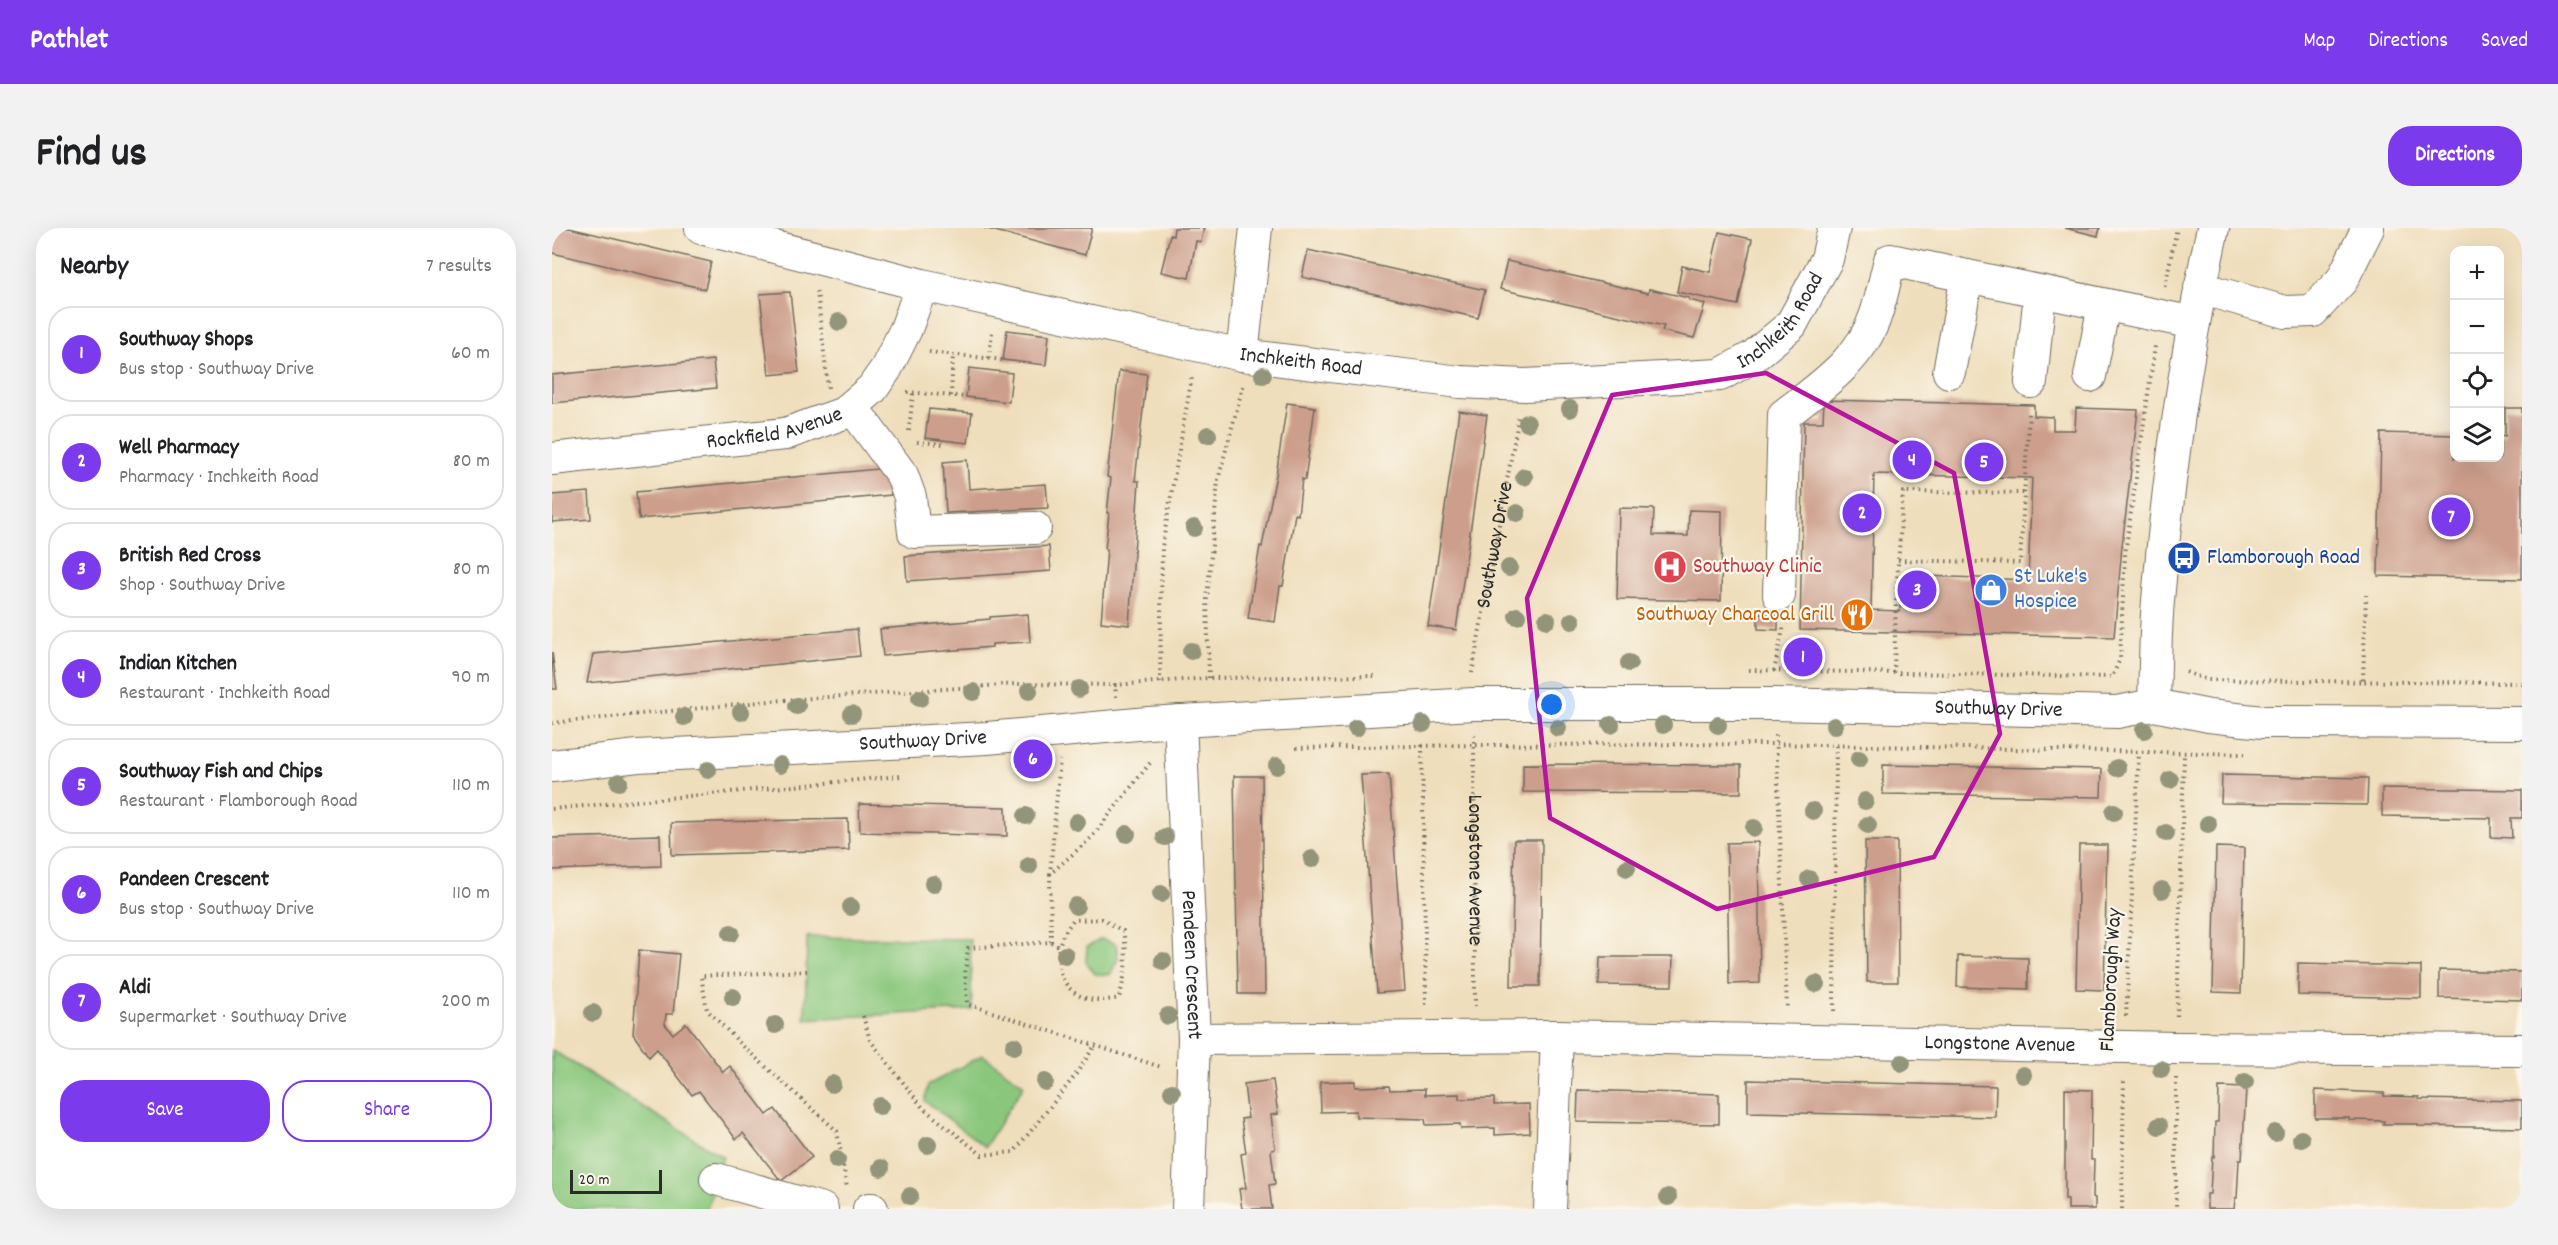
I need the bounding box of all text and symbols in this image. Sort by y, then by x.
text: Pathlet [30,22,108,62]
text: Map [2304,27,2335,57]
text: Directions [2368,27,2448,57]
text: Saved [2481,27,2528,57]
text: Find us [36,126,147,186]
button: Directions [2388,126,2522,186]
map controls [2450,246,2504,462]
button: + [2450,246,2504,300]
text: Nearby [60,249,128,286]
text: 7 results [426,253,492,281]
street label: Inchkeith Road [1731,267,1832,378]
button: − [2450,300,2504,354]
text: Southway Shops [119,325,254,356]
street label: Inchkeith Road [1238,339,1364,385]
text: 1 [79,340,84,368]
text: 60 m [451,340,490,368]
button: locate [2450,354,2504,408]
text: Bus stop · Southway Drive [119,356,314,384]
street label: Rockfield Avenue [705,399,847,458]
button: layers [2450,408,2504,462]
text: Well Pharmacy [119,433,239,464]
pin: 4 [1892,438,1932,482]
pin: 5 [1964,440,2004,484]
text: 2 [77,448,86,476]
text: 80 m [453,448,490,476]
text: Pharmacy · Inchkeith Road [119,464,319,492]
street label: Southway Drive [1469,479,1522,611]
pin: 2 [1842,490,1882,536]
pin: 7 [2432,494,2470,540]
bus stop icon: Flamborough Road [2166,540,2202,576]
text: British Red Cross [119,541,261,572]
place label: Flamborough Road [2207,543,2360,574]
hospital icon: Southway Clinic [1652,549,1688,585]
place label: Southway Clinic [1693,552,1822,583]
text: 3 [77,556,86,584]
text: 80 m [453,556,490,584]
place label: St Luke's Hospice [2014,562,2088,618]
pin: 3 [1898,568,1936,613]
text: Shop · Southway Drive [119,572,285,600]
shop icon: St Luke's Hospice [1973,572,2009,608]
restaurant icon: Southway Charcoal Grill [1839,597,1875,633]
place label: Southway Charcoal Grill [1636,600,1834,631]
pin: 1 [1784,634,1822,680]
text: Indian Kitchen [119,649,237,680]
text: 4 [77,664,86,692]
text: 90 m [452,664,490,692]
text: Restaurant · Inchkeith Road [119,680,330,708]
your location [1537,690,1566,719]
street label: Southway Drive [1934,692,2063,726]
street label: Southway Drive [858,723,988,760]
pin: 6 [1014,736,1052,782]
text: Southway Fish and Chips [119,757,323,788]
text: 5 [77,772,86,800]
text: 110 m [452,772,490,800]
text: Restaurant · Flamborough Road [119,788,358,816]
street label: Longstone Avenue [1459,794,1490,946]
text: Pandeen Crescent [119,865,269,896]
text: 6 [77,880,86,908]
text: 110 m [452,880,490,908]
street label: Pendeen Crescent [1172,889,1210,1040]
text: Bus stop · Southway Drive [119,896,314,924]
street label: Flamborough Way [2093,906,2131,1053]
text: Aldi [119,973,151,1004]
text: 7 [78,988,85,1016]
text: 200 m [441,988,490,1016]
text: Supermarket · Southway Drive [119,1004,347,1032]
street label: Longstone Avenue [1924,1028,2076,1062]
button: Save [60,1080,270,1142]
button: Share [282,1080,492,1142]
scale bar [570,1167,662,1194]
text: 20 m [579,1169,609,1192]

